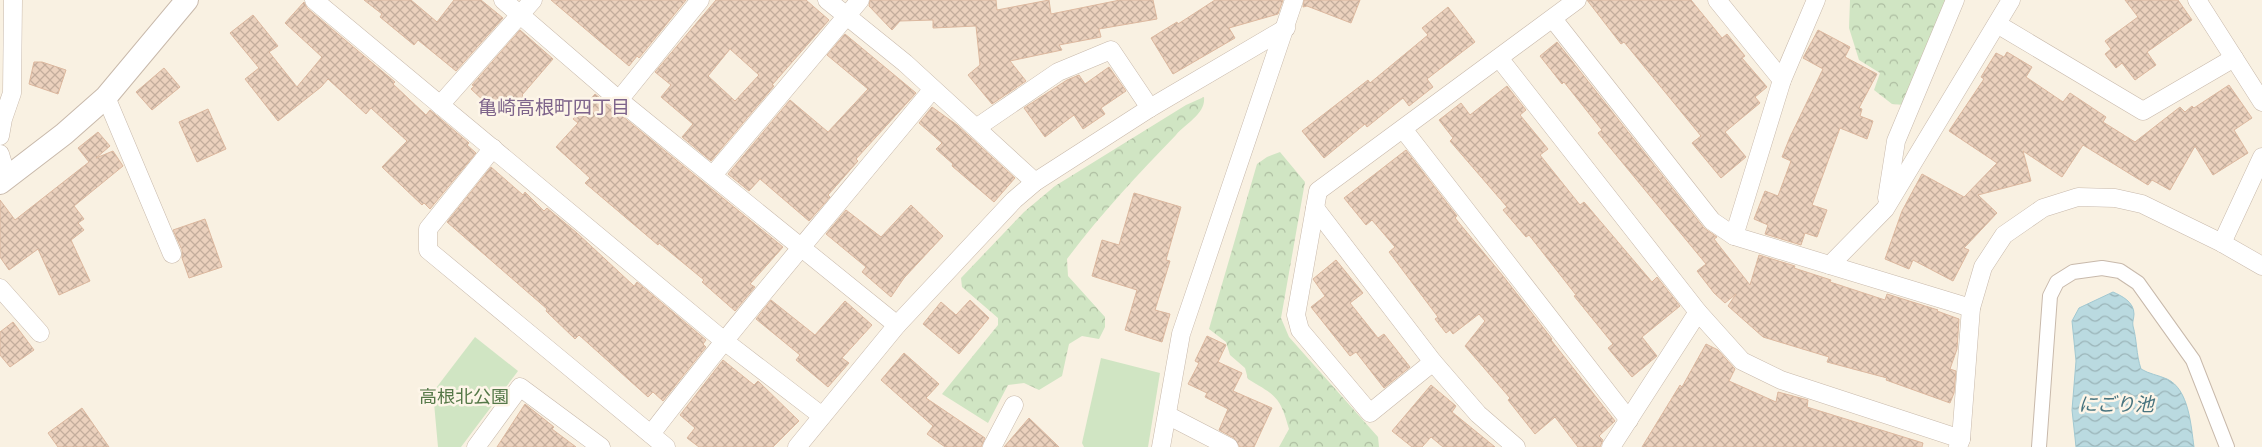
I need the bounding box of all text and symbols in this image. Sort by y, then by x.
district label: 亀崎高根町四丁目 [478,94,630,121]
park label: 高根北公園 [419,384,509,410]
water label: にごり池 [2078,391,2156,418]

